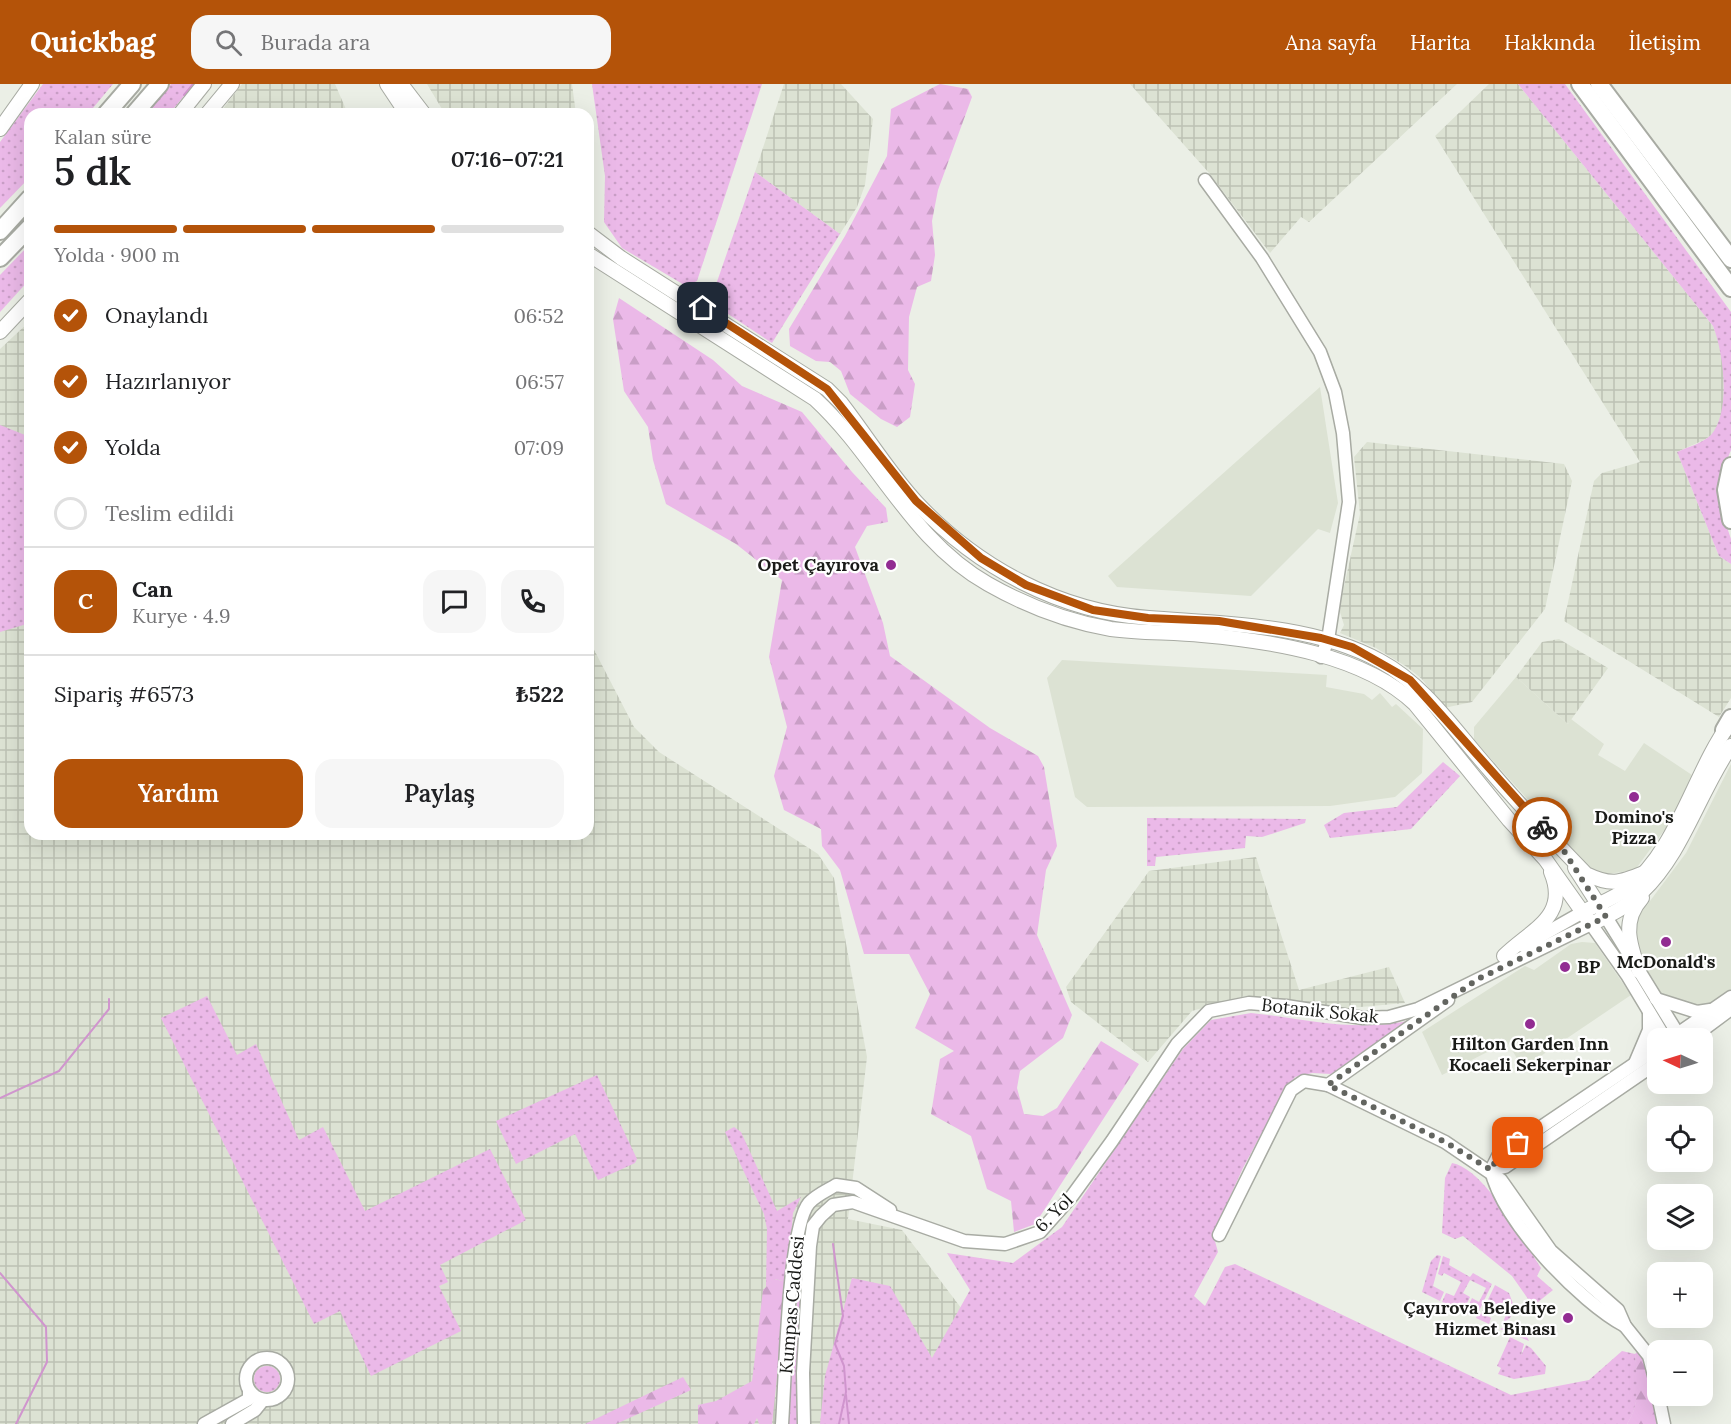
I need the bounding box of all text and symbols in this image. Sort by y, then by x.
search box [191,15,611,69]
text: Quickbag [30,24,155,60]
icon: search [212,26,245,59]
text: Burada ara [260,28,370,56]
text: Ana sayfa [1285,29,1377,56]
text: Harita [1410,29,1471,56]
text: Hakkında [1504,29,1596,56]
text: İletişim [1629,29,1701,56]
text: Kalan süre [54,124,152,149]
text: 07:16–07:21 [451,145,564,173]
text: 5 dk [54,146,131,196]
text: Yolda · 900 m [54,242,180,267]
pin [677,282,728,333]
icon: home [686,291,719,324]
icon: check [54,299,87,332]
text: Onaylandı [105,301,209,329]
text: 06:52 [513,303,564,328]
icon: check [54,365,87,398]
text: Hazırlanıyor [105,367,231,395]
text: 06:57 [515,369,564,394]
icon: check [54,431,87,464]
text: Yolda [105,433,161,461]
text: 07:09 [514,435,564,460]
text: Teslim edildi [105,499,234,527]
place label: Opet Çayırova [757,553,880,576]
marker: Opet Çayırova [884,558,898,572]
button: chat [423,570,486,633]
button: phone [501,570,564,633]
text: Can [132,575,173,603]
text: C [78,587,93,615]
text: Kurye · 4.9 [132,603,230,628]
text: Sipariş #6573 [54,680,194,708]
text: ₺522 [516,680,564,708]
button: Yardım [54,759,303,828]
button: Paylaş [315,759,564,828]
marker: Domino's Pizza [1627,790,1641,804]
courier [1512,797,1572,857]
place label: Domino's Pizza [1594,805,1674,849]
icon: bike [1526,811,1559,844]
marker: McDonald's [1659,935,1673,949]
place label: McDonald's [1616,950,1716,973]
place label: BP [1577,955,1601,978]
marker: BP [1558,960,1572,974]
street label: Botanik Sokak [1260,993,1380,1028]
marker: Hilton Garden Inn Kocaeli Sekerpinar [1523,1017,1537,1031]
north arrow [1647,1028,1713,1094]
map controls [1647,1028,1713,1406]
place label: Hilton Garden Inn Kocaeli Sekerpinar [1449,1032,1612,1076]
button: locate [1647,1106,1713,1172]
pin [1492,1117,1543,1168]
icon: bag [1501,1126,1534,1159]
button: layers [1647,1184,1713,1250]
street label: 6. Yol [1030,1188,1078,1237]
street label: Kumpas Caddesi [774,1235,809,1375]
button: + [1647,1262,1713,1328]
place label: Çayırova Belediye Hizmet Binası [1403,1296,1556,1340]
marker: Çayırova Belediye Hizmet Binası [1561,1311,1575,1325]
button: − [1647,1340,1713,1406]

